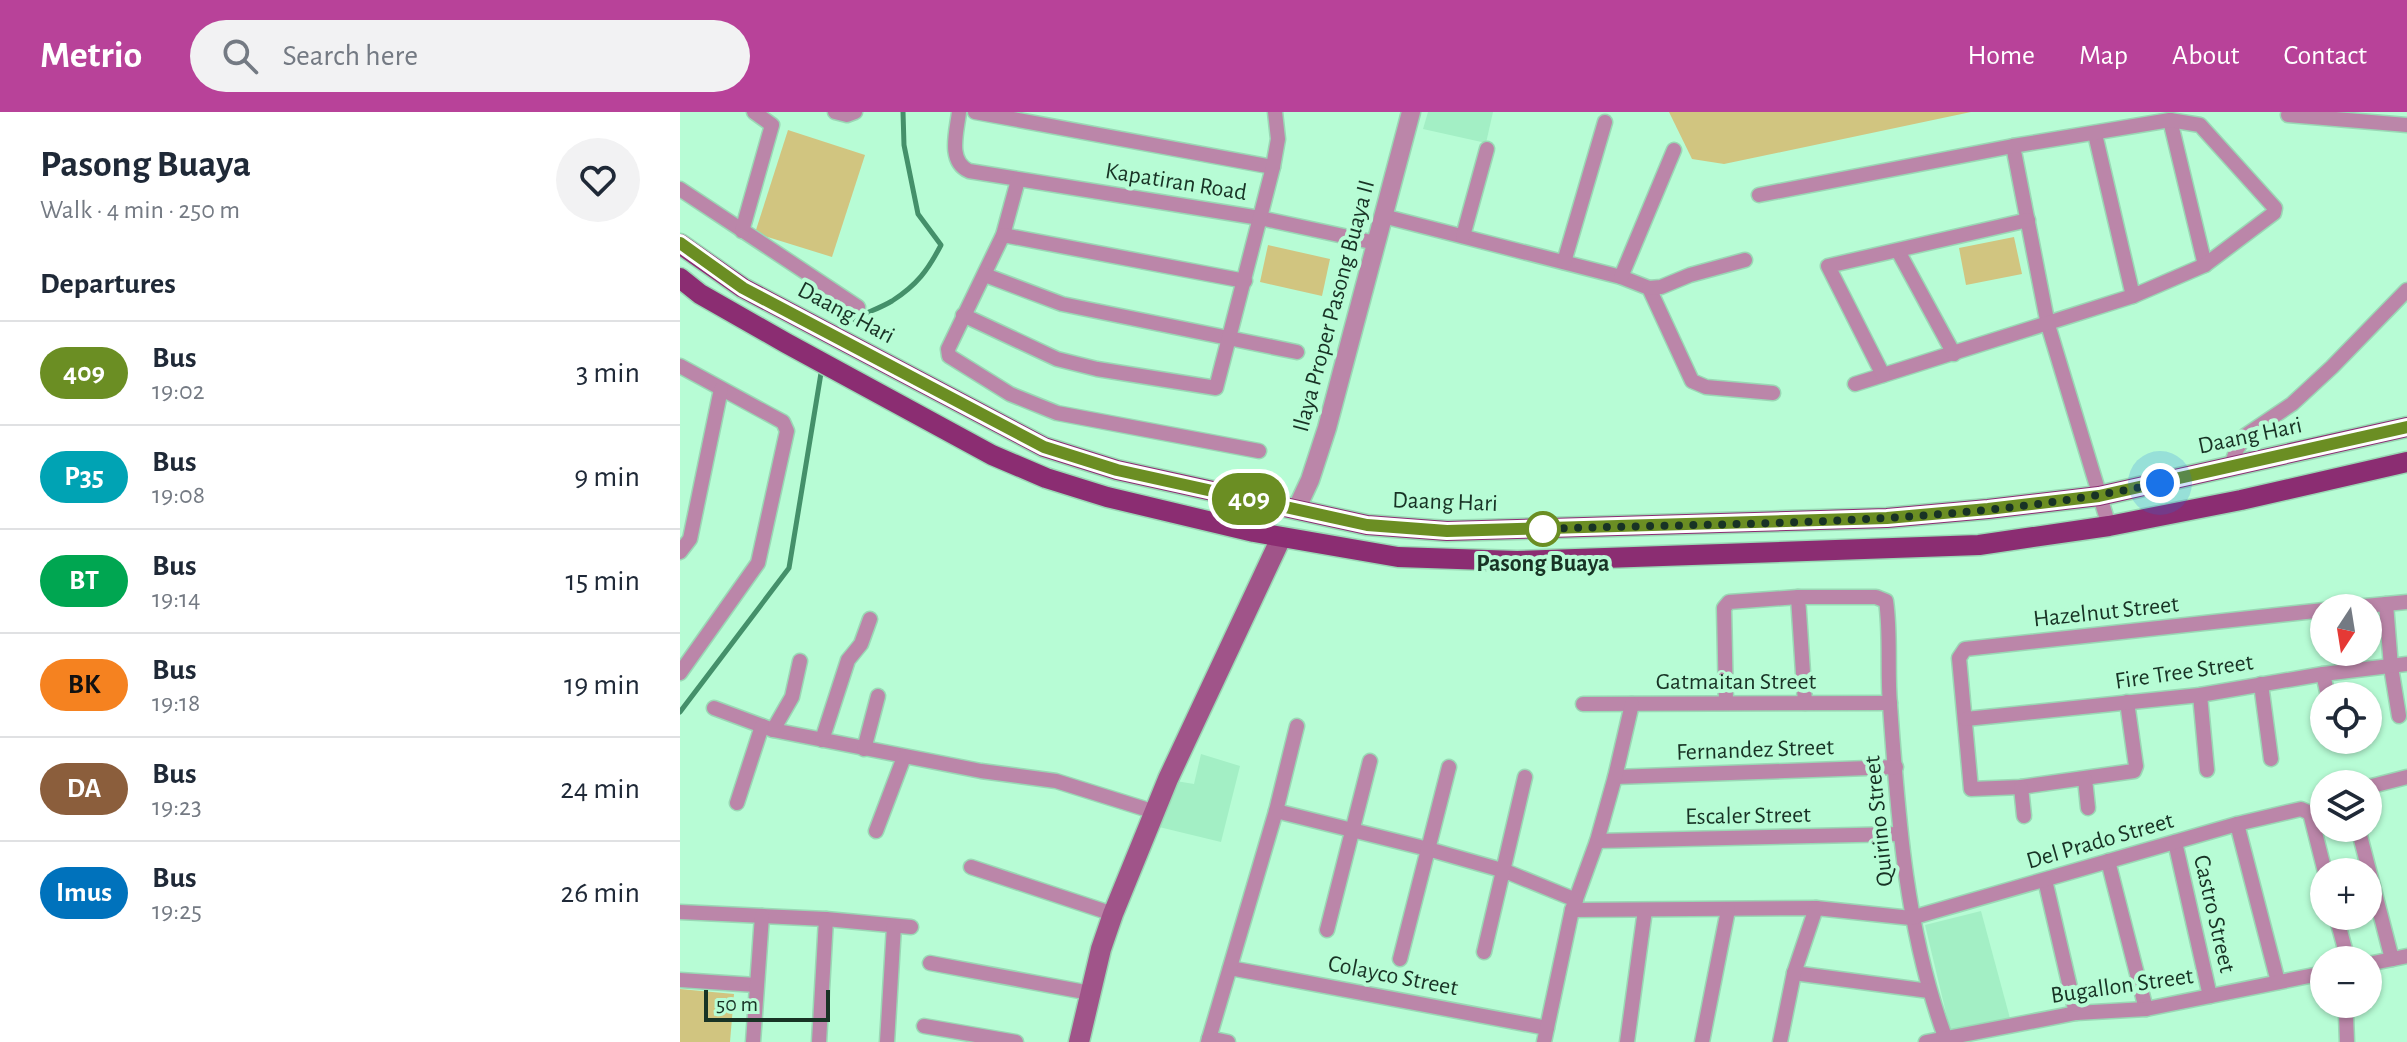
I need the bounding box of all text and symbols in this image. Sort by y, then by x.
search box [190,20,750,92]
icon: search [218,34,262,78]
text: Metrio [40,37,142,75]
text: Search here [282,41,418,71]
text: Home [1968,42,2035,70]
text: Map [2079,42,2128,70]
text: About [2172,42,2240,70]
text: Contact [2284,42,2367,70]
button: heart [556,138,640,222]
text: Pasong Buaya [40,146,251,184]
street label: Kapatiran Road [1103,159,1249,205]
street label: Ilaya Proper Pasong Buaya II [1289,177,1379,435]
text: Walk · 4 min · 250 m [40,197,240,223]
text: Departures [40,269,176,299]
street label: Daang Hari [794,278,898,348]
text: Bus [152,343,197,373]
text: 3 min [576,358,640,388]
text: 409 [63,359,105,387]
text: 19:02 [152,378,205,404]
street label: Daang Hari [2196,413,2304,459]
text: Bus [152,447,197,477]
text: 9 min [574,462,640,492]
text: P35 [64,463,104,491]
your location [2140,463,2180,503]
line badge: 409 [1203,473,1295,525]
text: 19:08 [152,482,205,508]
text: 409 [1228,485,1270,513]
street label: Daang Hari [1392,488,1498,516]
marker: Pasong Buaya [1526,512,1560,546]
text: Bus [152,551,197,581]
place label: Pasong Buaya [1476,552,1610,576]
text: 15 min [565,566,640,596]
text: BT [69,567,99,595]
text: 19:14 [152,586,201,612]
street label: Hazelnut Street [2032,592,2180,632]
north arrow [2310,594,2382,666]
map controls [2310,594,2382,1018]
street label: Fire Tree Street [2113,650,2255,694]
text: Bus [152,655,197,685]
text: 19 min [564,670,640,700]
street label: Gatmaitan Street [1656,670,1817,694]
text: BK [68,671,100,699]
button: locate [2310,682,2382,754]
text: 19:18 [152,690,200,716]
street label: Fernandez Street [1676,735,1835,765]
street label: Quirino Street [1860,754,1898,888]
text: Bus [152,759,197,789]
button: layers [2310,770,2382,842]
text: 24 min [560,774,640,804]
text: DA [67,775,101,803]
text: 19:23 [152,794,202,820]
street label: Escaler Street [1685,803,1811,829]
street label: Del Prado Street [2024,808,2177,873]
street label: Castro Street [2189,853,2239,976]
button: + [2310,858,2382,930]
text: Bus [152,863,197,893]
text: 26 min [561,878,640,908]
text: Imus [56,879,112,907]
text: 19:25 [152,898,202,924]
button: − [2310,946,2382,1018]
street label: Colayco Street [1326,952,1460,1000]
street label: Bugallon Street [2049,964,2195,1008]
scale bar [704,986,830,1022]
text: 50 m [716,993,758,1015]

